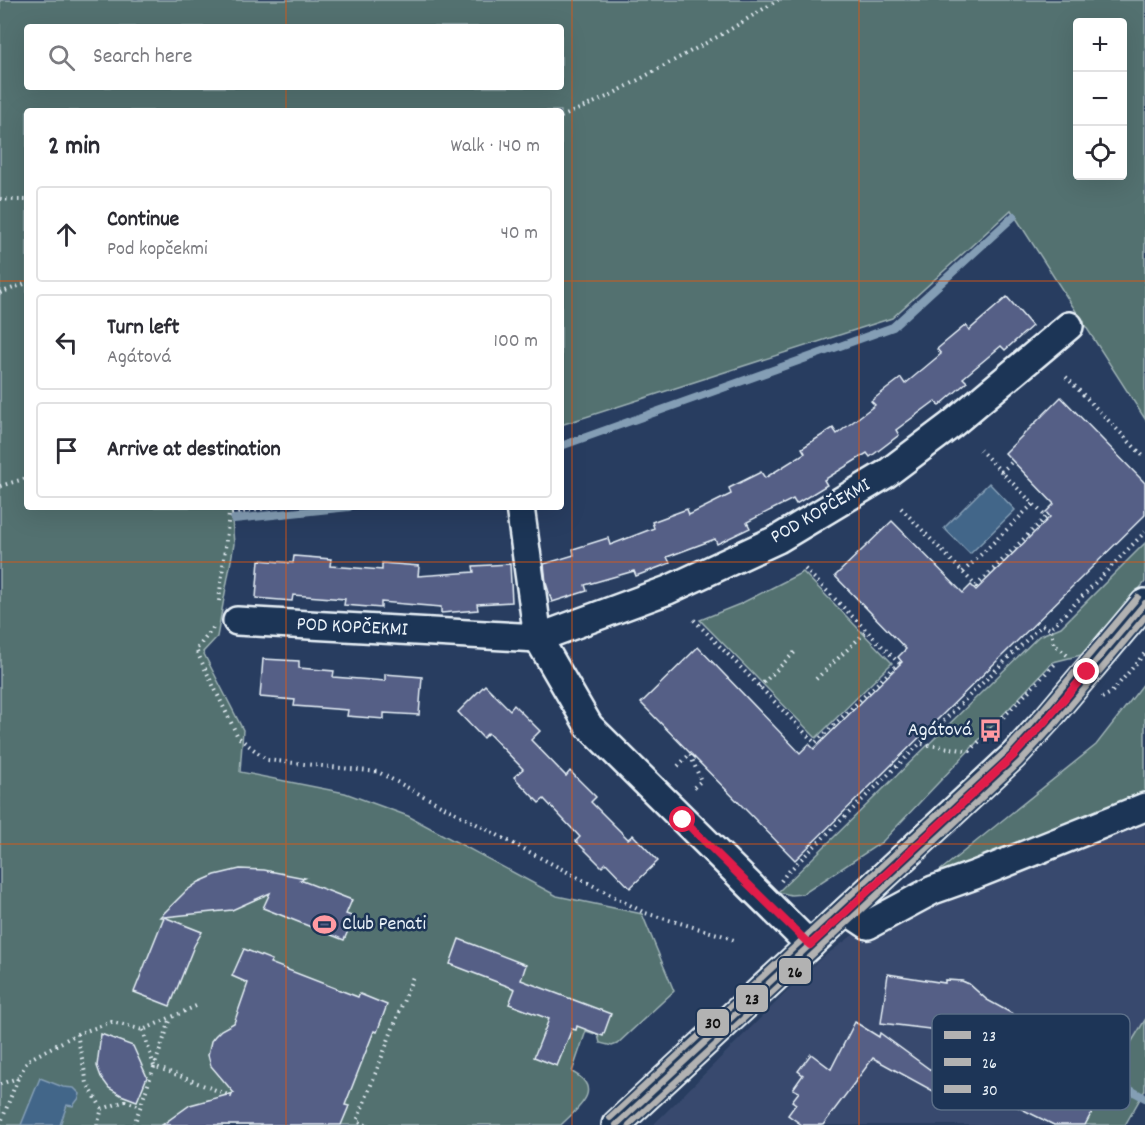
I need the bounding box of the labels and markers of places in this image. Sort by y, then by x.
place label: Agátová [908,717,972,745]
bus stop icon: Agátová [977,718,1003,744]
place label: Club Penati [342,911,426,939]
sports icon: Club Penati [311,912,337,938]

